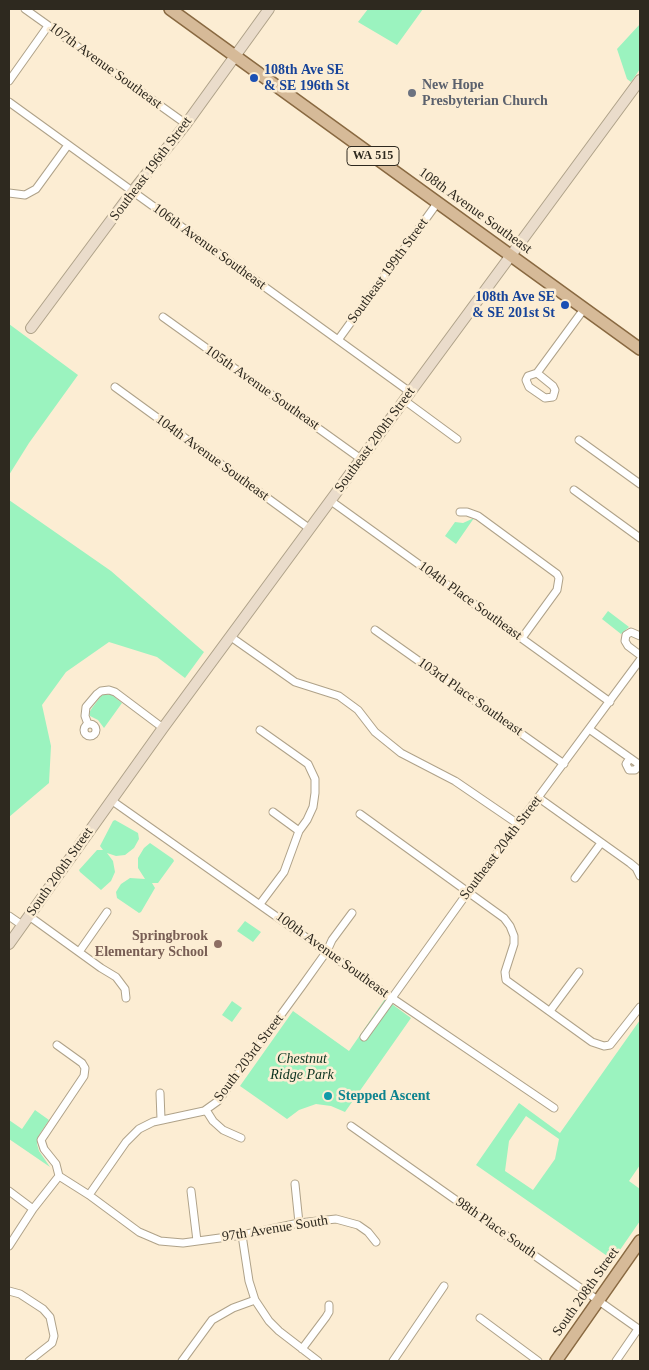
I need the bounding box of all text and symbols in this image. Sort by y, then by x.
street label: 107th Avenue Southeast [45,19,165,113]
place label: 108th Ave SE & SE 196th St [264,62,349,94]
marker: 108th Ave SE & SE 196th St [248,72,260,84]
place label: New Hope Presbyterian Church [422,77,548,110]
marker: New Hope Presbyterian Church [406,87,418,99]
street label: Southeast 196th Street [106,114,196,224]
road number: WA 515 [347,146,399,166]
street label: 108th Avenue Southeast [415,164,535,258]
street label: 106th Avenue Southeast [149,200,269,294]
street label: Southeast 199th Street [344,215,432,327]
place label: 108th Ave SE & SE 201st St [472,289,555,322]
marker: 108th Ave SE & SE 201st St [559,299,571,311]
street label: 105th Avenue Southeast [202,342,322,434]
street label: Southeast 200th Street [331,384,419,496]
street label: 104th Avenue Southeast [152,411,272,505]
street label: 104th Place Southeast [415,558,525,644]
street label: 103rd Place Southeast [414,654,526,740]
street label: Southeast 204th Street [456,793,546,903]
street label: South 200th Street [23,824,97,920]
street label: 100th Avenue Southeast [272,908,392,1002]
place label: Springbrook Elementary School [95,928,208,960]
marker: Springbrook Elementary School [212,938,224,950]
street label: South 203rd Street [211,1011,287,1105]
park label: Chestnut Ridge Park [270,1051,334,1084]
place label: Stepped Ascent [338,1088,430,1104]
marker: Stepped Ascent [322,1090,334,1102]
street label: 98th Place South [452,1194,540,1262]
street label: 97th Avenue South [221,1212,329,1246]
street label: South 208th Street [549,1244,623,1340]

